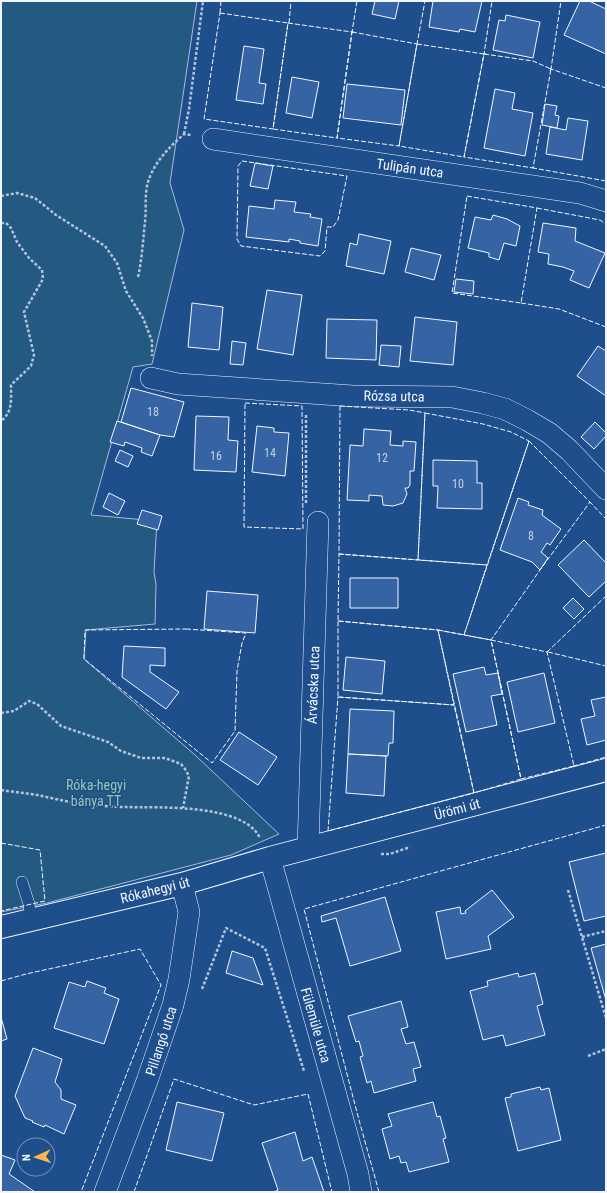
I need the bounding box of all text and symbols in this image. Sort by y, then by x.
street label: Tulipán utca [375,155,445,181]
street label: Rózsa utca [363,387,425,405]
house number: 18 [147,405,159,419]
house number: 14 [264,446,276,460]
house number: 16 [210,449,222,463]
house number: 12 [376,451,388,465]
house number: 10 [452,477,464,491]
house number: 8 [528,529,534,543]
street label: Árvácska utca [303,646,322,724]
park label: Róka-hegyi bánya TT [66,777,126,809]
street label: Ürömi út [432,795,482,823]
street label: Rókahegyi út [119,874,191,906]
street label: Fülemüle utca [298,986,334,1064]
street label: Pillangó utca [142,1004,180,1078]
north arrow [16,1137,56,1177]
text: N [20,1154,33,1161]

